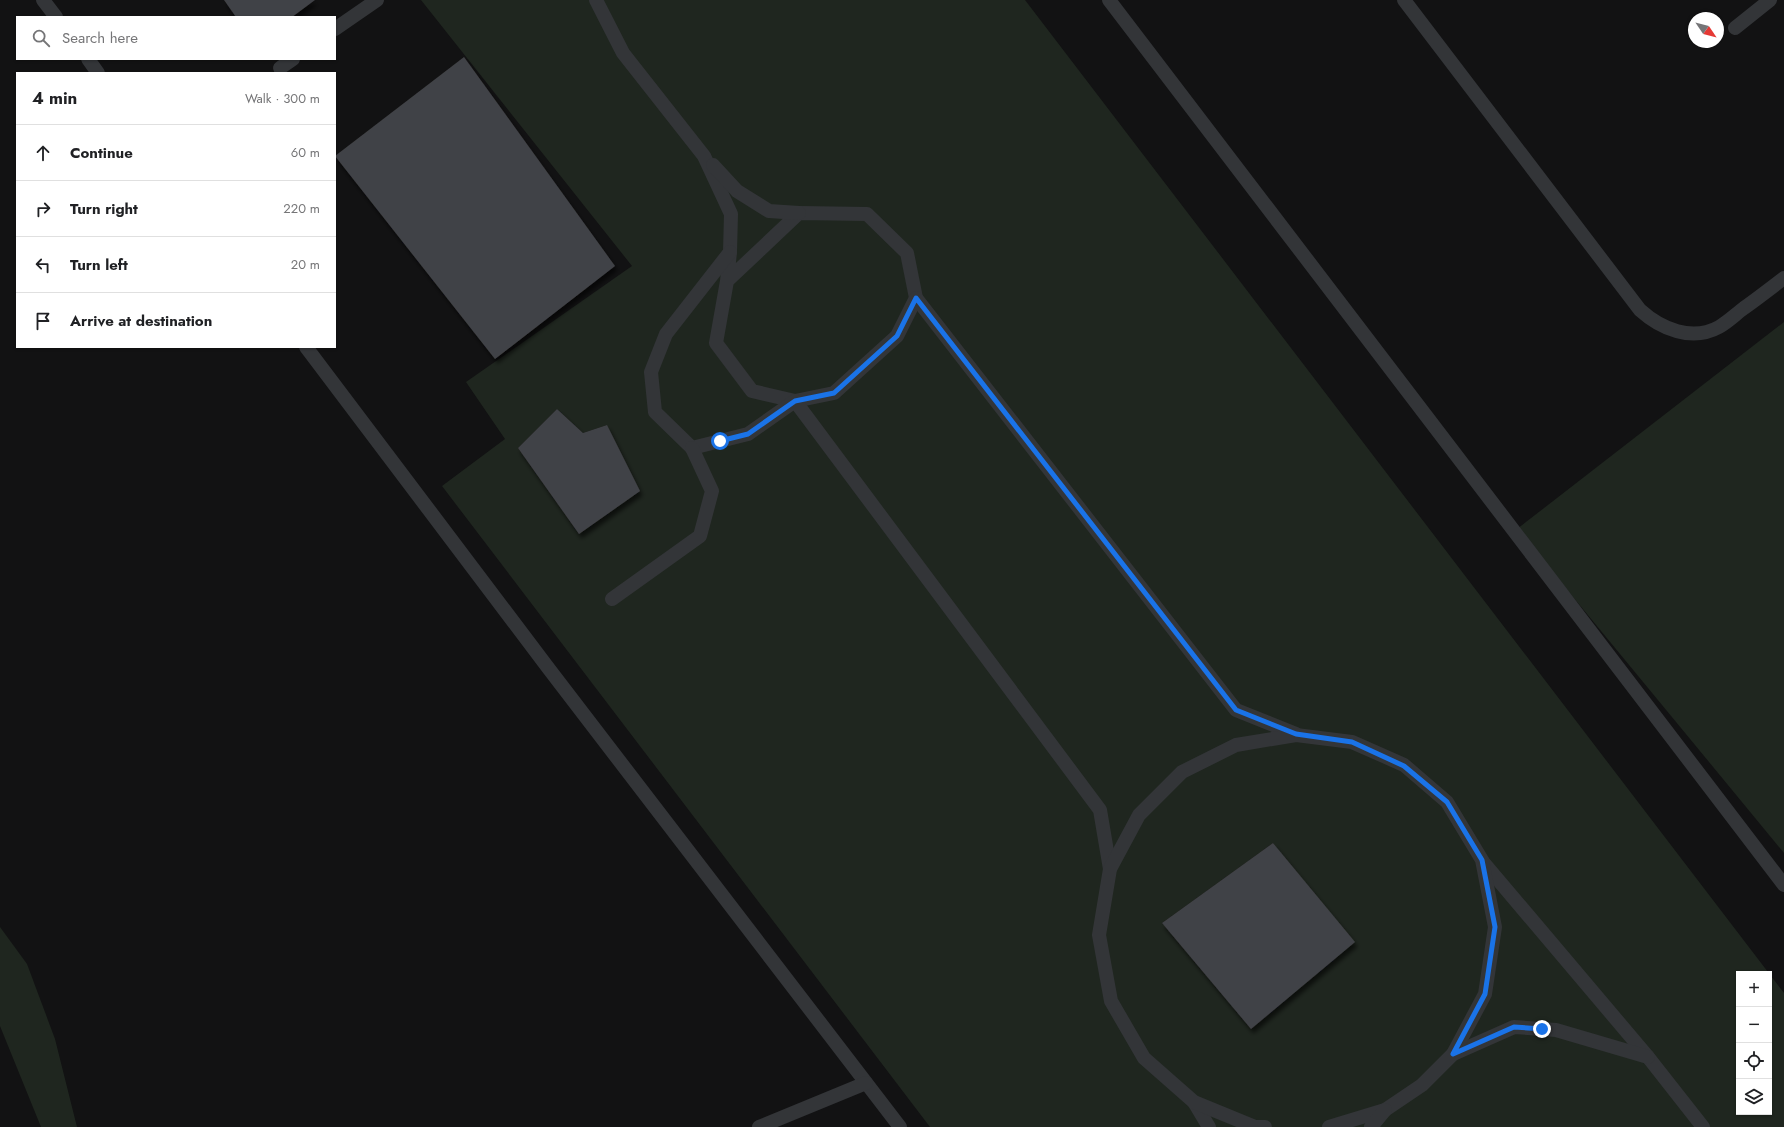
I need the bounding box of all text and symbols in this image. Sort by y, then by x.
north arrow [1688,12,1724,48]
search box [16,16,336,60]
icon: search [30,27,52,49]
text: Search here [62,27,138,49]
text: 4 min [32,86,77,110]
text: Walk · 300 m [245,89,320,108]
icon: ahead [32,142,54,164]
text: Continue [70,142,133,164]
text: 60 m [291,143,320,162]
icon: right [32,198,54,220]
text: Turn right [70,198,138,220]
text: 220 m [283,199,320,218]
icon: left [32,254,54,276]
text: Turn left [70,254,128,276]
text: 20 m [291,255,320,274]
icon: arrive [32,310,54,332]
text: Arrive at destination [70,310,212,332]
route start [711,432,729,450]
map controls [1736,971,1772,1115]
button: + [1736,971,1772,1007]
button: − [1736,1007,1772,1043]
route end [1533,1020,1551,1038]
button: locate [1736,1043,1772,1079]
button: layers [1736,1079,1772,1115]

